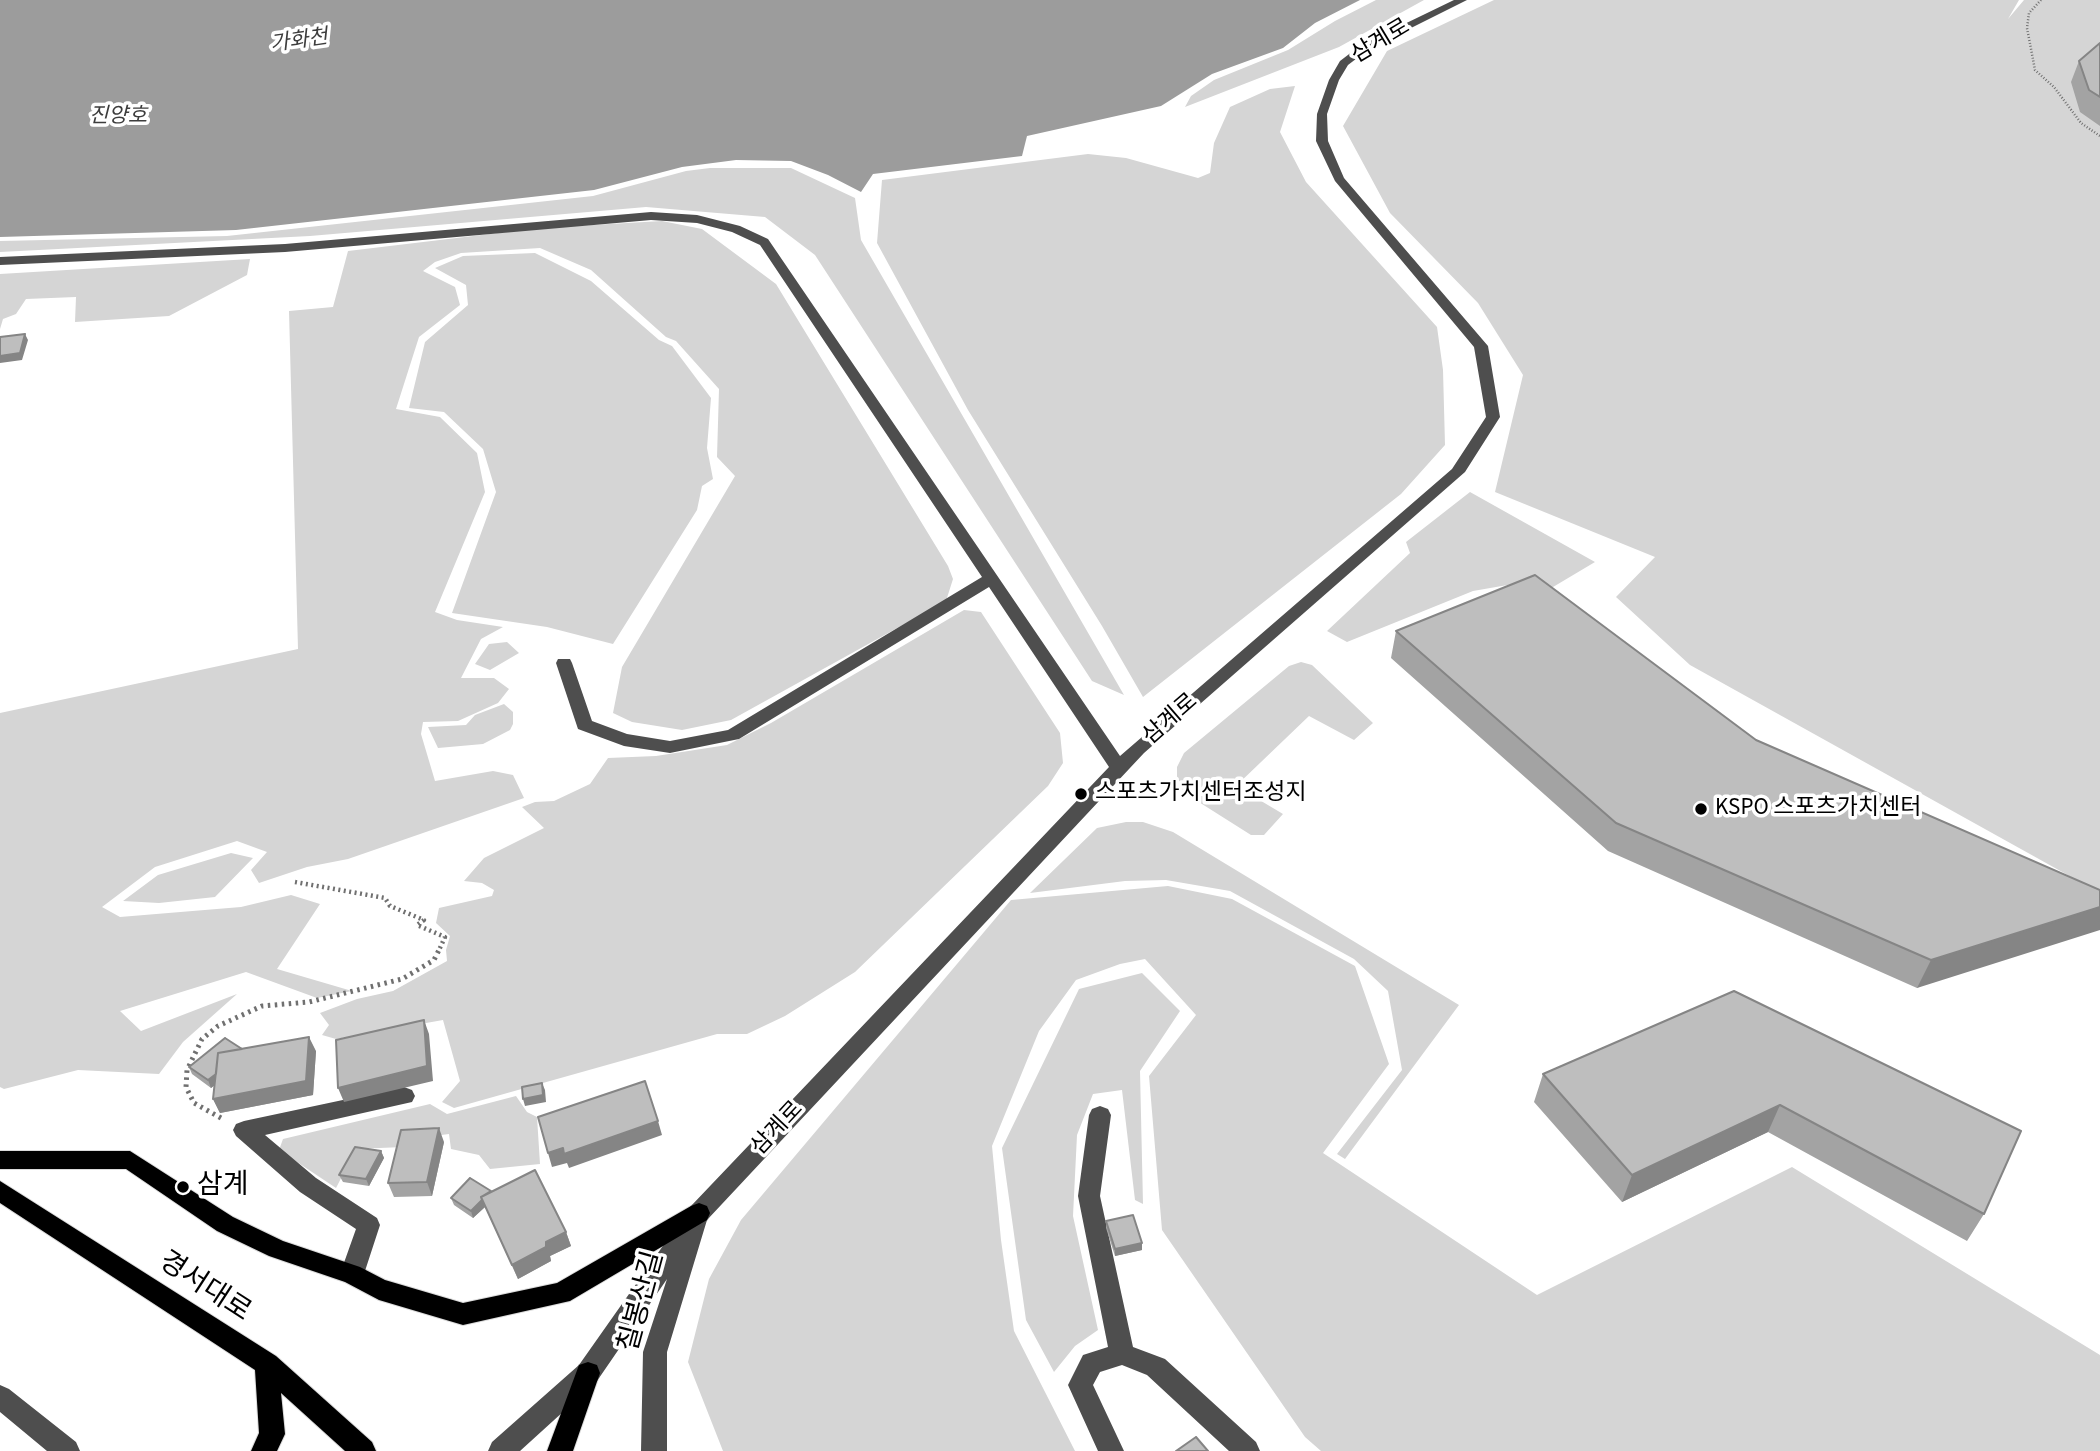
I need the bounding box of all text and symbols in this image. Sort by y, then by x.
street label: 삼계로 [1347,14,1415,70]
water label: 가화천 [269,25,329,59]
water label: 진양호 [89,104,147,130]
street label: 삼계로 [1138,689,1204,751]
place label: 스포츠가치센터조성지 [1095,780,1307,808]
marker: 스포츠가치센터조성지 [1073,786,1089,802]
place label: KSPO 스포츠가치센터 [1715,795,1921,823]
marker: KSPO 스포츠가치센터 [1693,801,1709,817]
street label: 삼계로 [746,1096,810,1162]
place label: 삼계 [197,1170,249,1204]
marker: 삼계 [175,1179,191,1195]
street label: 경서대로 [152,1246,256,1330]
street label: 칠봉산길 [613,1248,673,1356]

